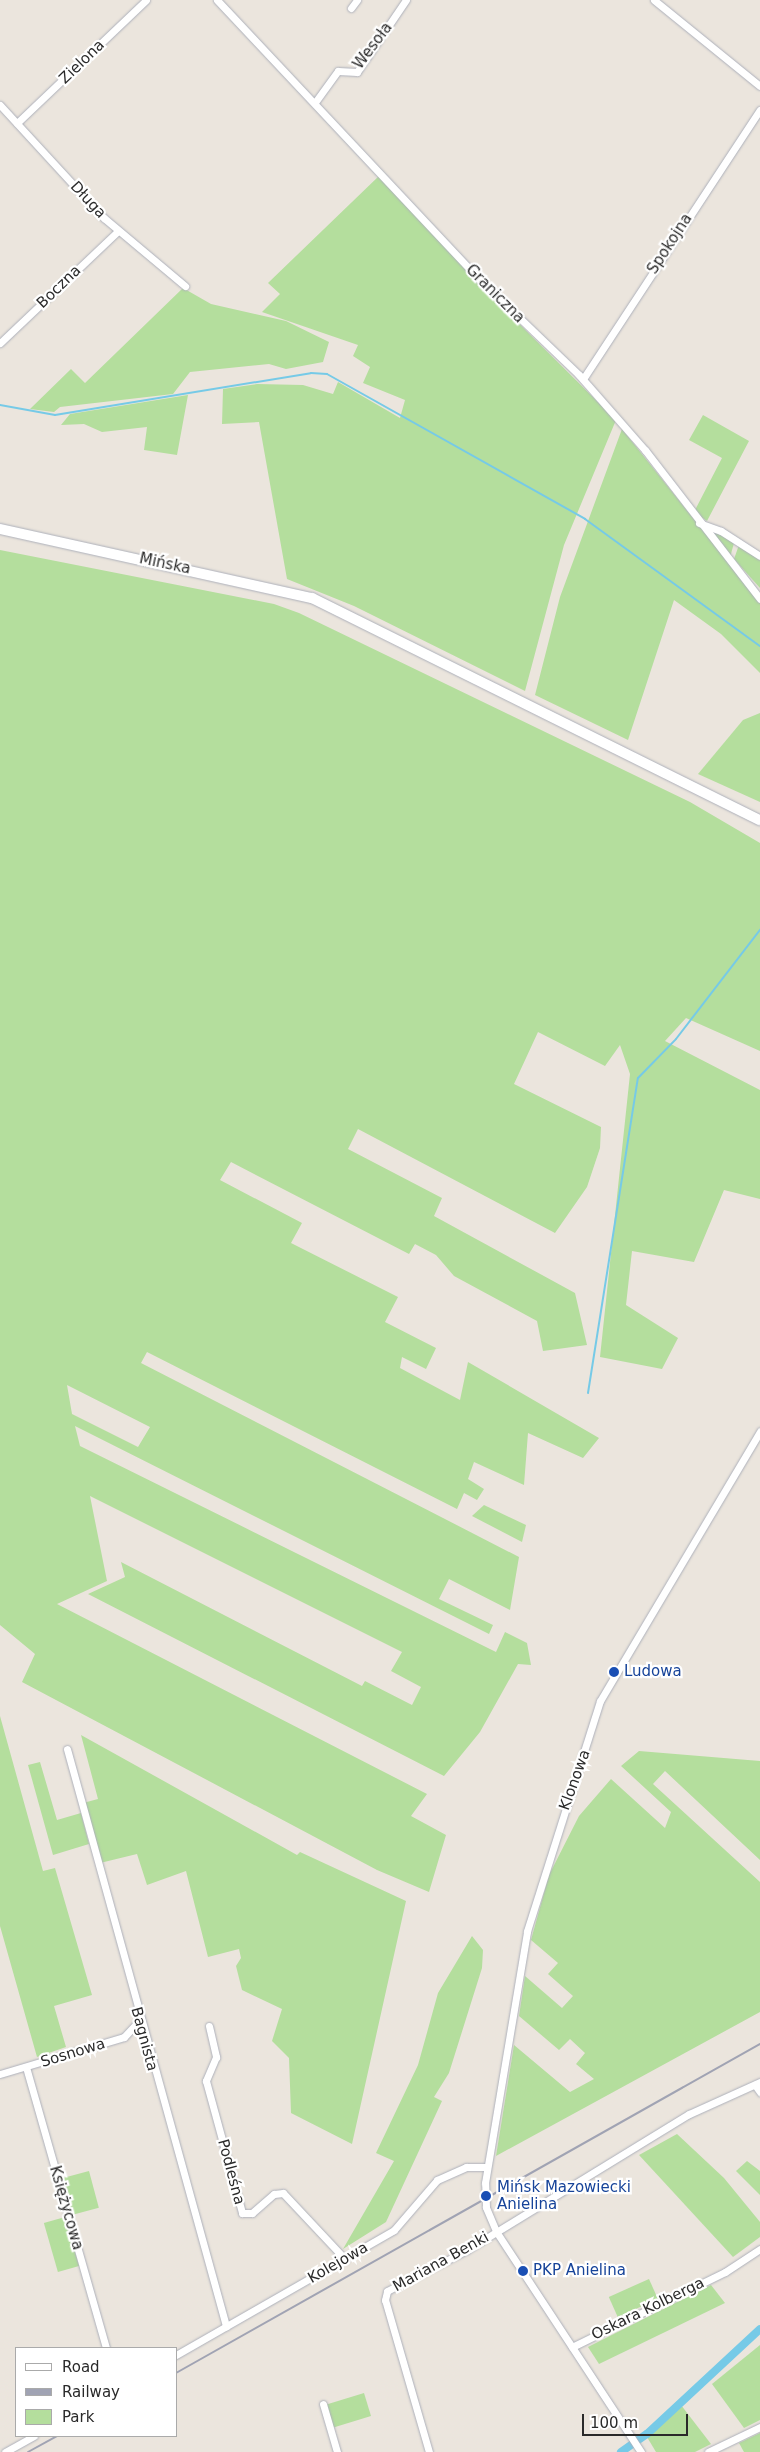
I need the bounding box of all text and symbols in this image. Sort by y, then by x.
street label: Wesoła [350,19,396,73]
street label: Zielona [56,36,108,88]
street label: Długa [66,178,110,222]
street label: Spokojna [644,210,696,278]
street label: Graniczna [462,261,528,327]
street label: Boczna [33,262,85,312]
street label: Mińska [138,550,192,578]
place label: Ludowa [624,1663,682,1681]
marker: Ludowa [608,1666,620,1678]
street label: Klonowa [556,1747,594,1813]
street label: Bagnista [127,2005,161,2073]
street label: Sosnowa [38,2035,108,2071]
street label: Podleśna [214,2137,248,2207]
street label: Księżycowa [45,2164,87,2252]
place label: Mińsk Mazowiecki Anielina [497,2178,631,2213]
marker: Mińsk Mazowiecki Anielina [479,2189,493,2203]
street label: Mariana Benki [390,2228,492,2296]
street label: Kolejowa [305,2239,371,2287]
place label: PKP Anielina [533,2262,626,2280]
marker: PKP Anielina [517,2265,529,2277]
street label: Oskara Kolberga [589,2274,707,2344]
legend [15,2347,178,2437]
text: Road [62,2358,100,2376]
text: Railway [62,2383,120,2401]
scale bar [585,2404,691,2436]
text: Park [62,2408,94,2426]
text: 100 m [590,2414,638,2432]

